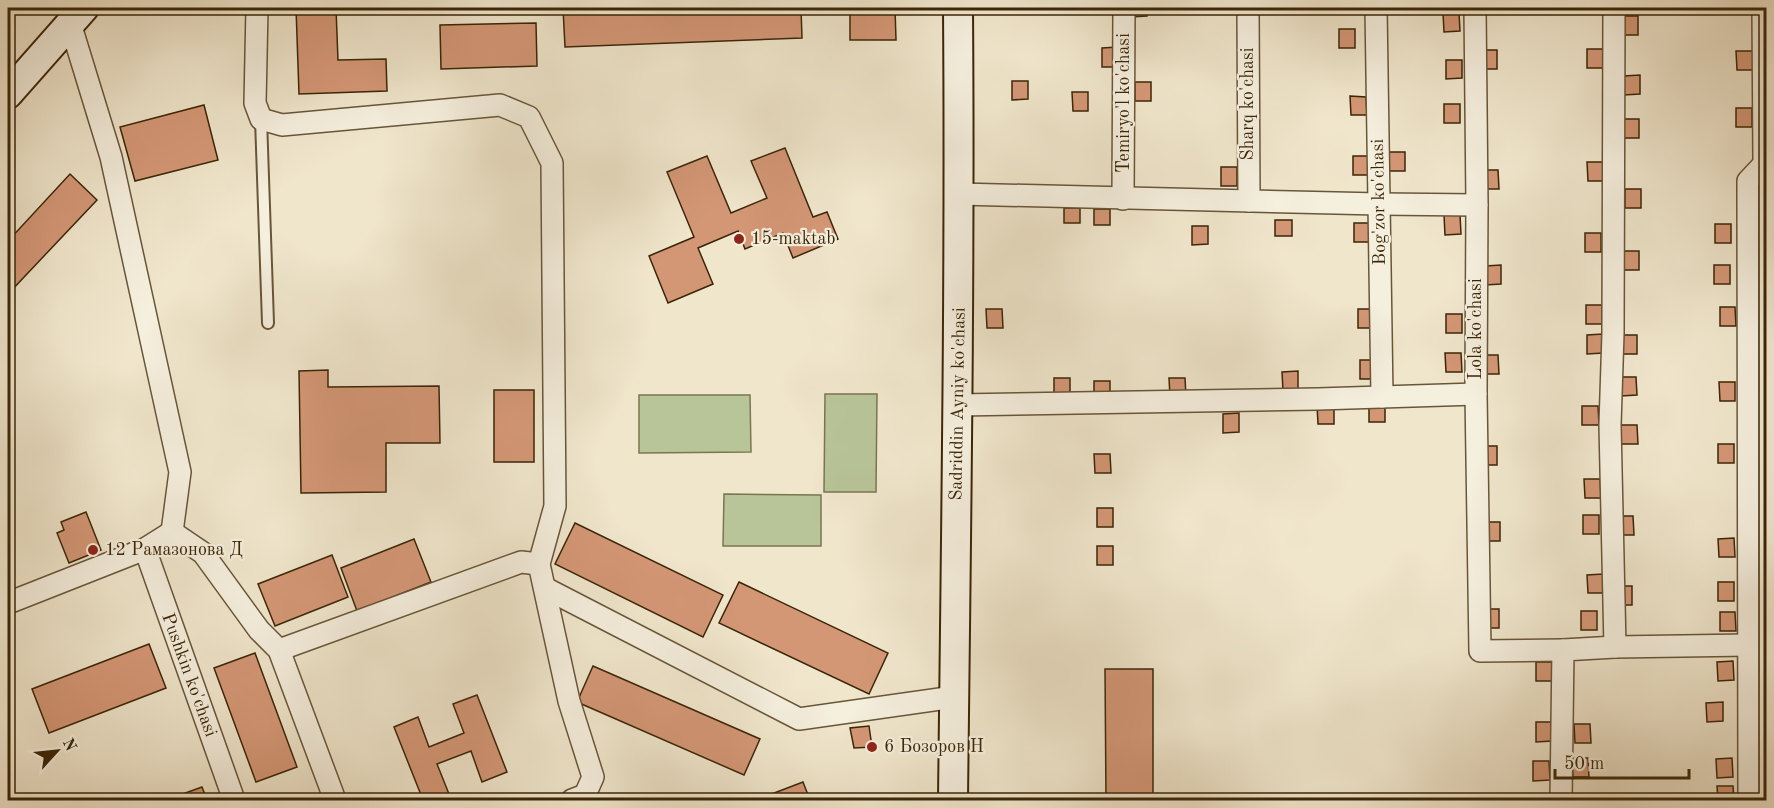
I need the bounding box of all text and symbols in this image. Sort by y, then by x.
street label: Temiryo'l ko'chasi [1115,33,1133,173]
street label: Sharq ko'chasi [1239,47,1257,161]
street label: Bog'zor ko'chasi [1369,138,1389,265]
place label: 15-maktab [751,230,836,248]
marker: 15-maktab [732,232,746,246]
street label: Lola ko'chasi [1467,278,1485,380]
street label: Sadriddin Ayniy ko'chasi [947,307,969,501]
place label: 12 Рамазонова Д [105,541,243,559]
marker: 12 Рамазонова Д [86,543,100,557]
street label: Pushkin ko'chasi [158,611,220,739]
north arrow [27,721,87,781]
text: N [59,736,79,755]
place label: 6 Бозоров Н [884,738,984,756]
marker: 6 Бозоров Н [865,740,879,754]
scale bar [1555,742,1688,780]
text: 50 m [1564,755,1604,773]

